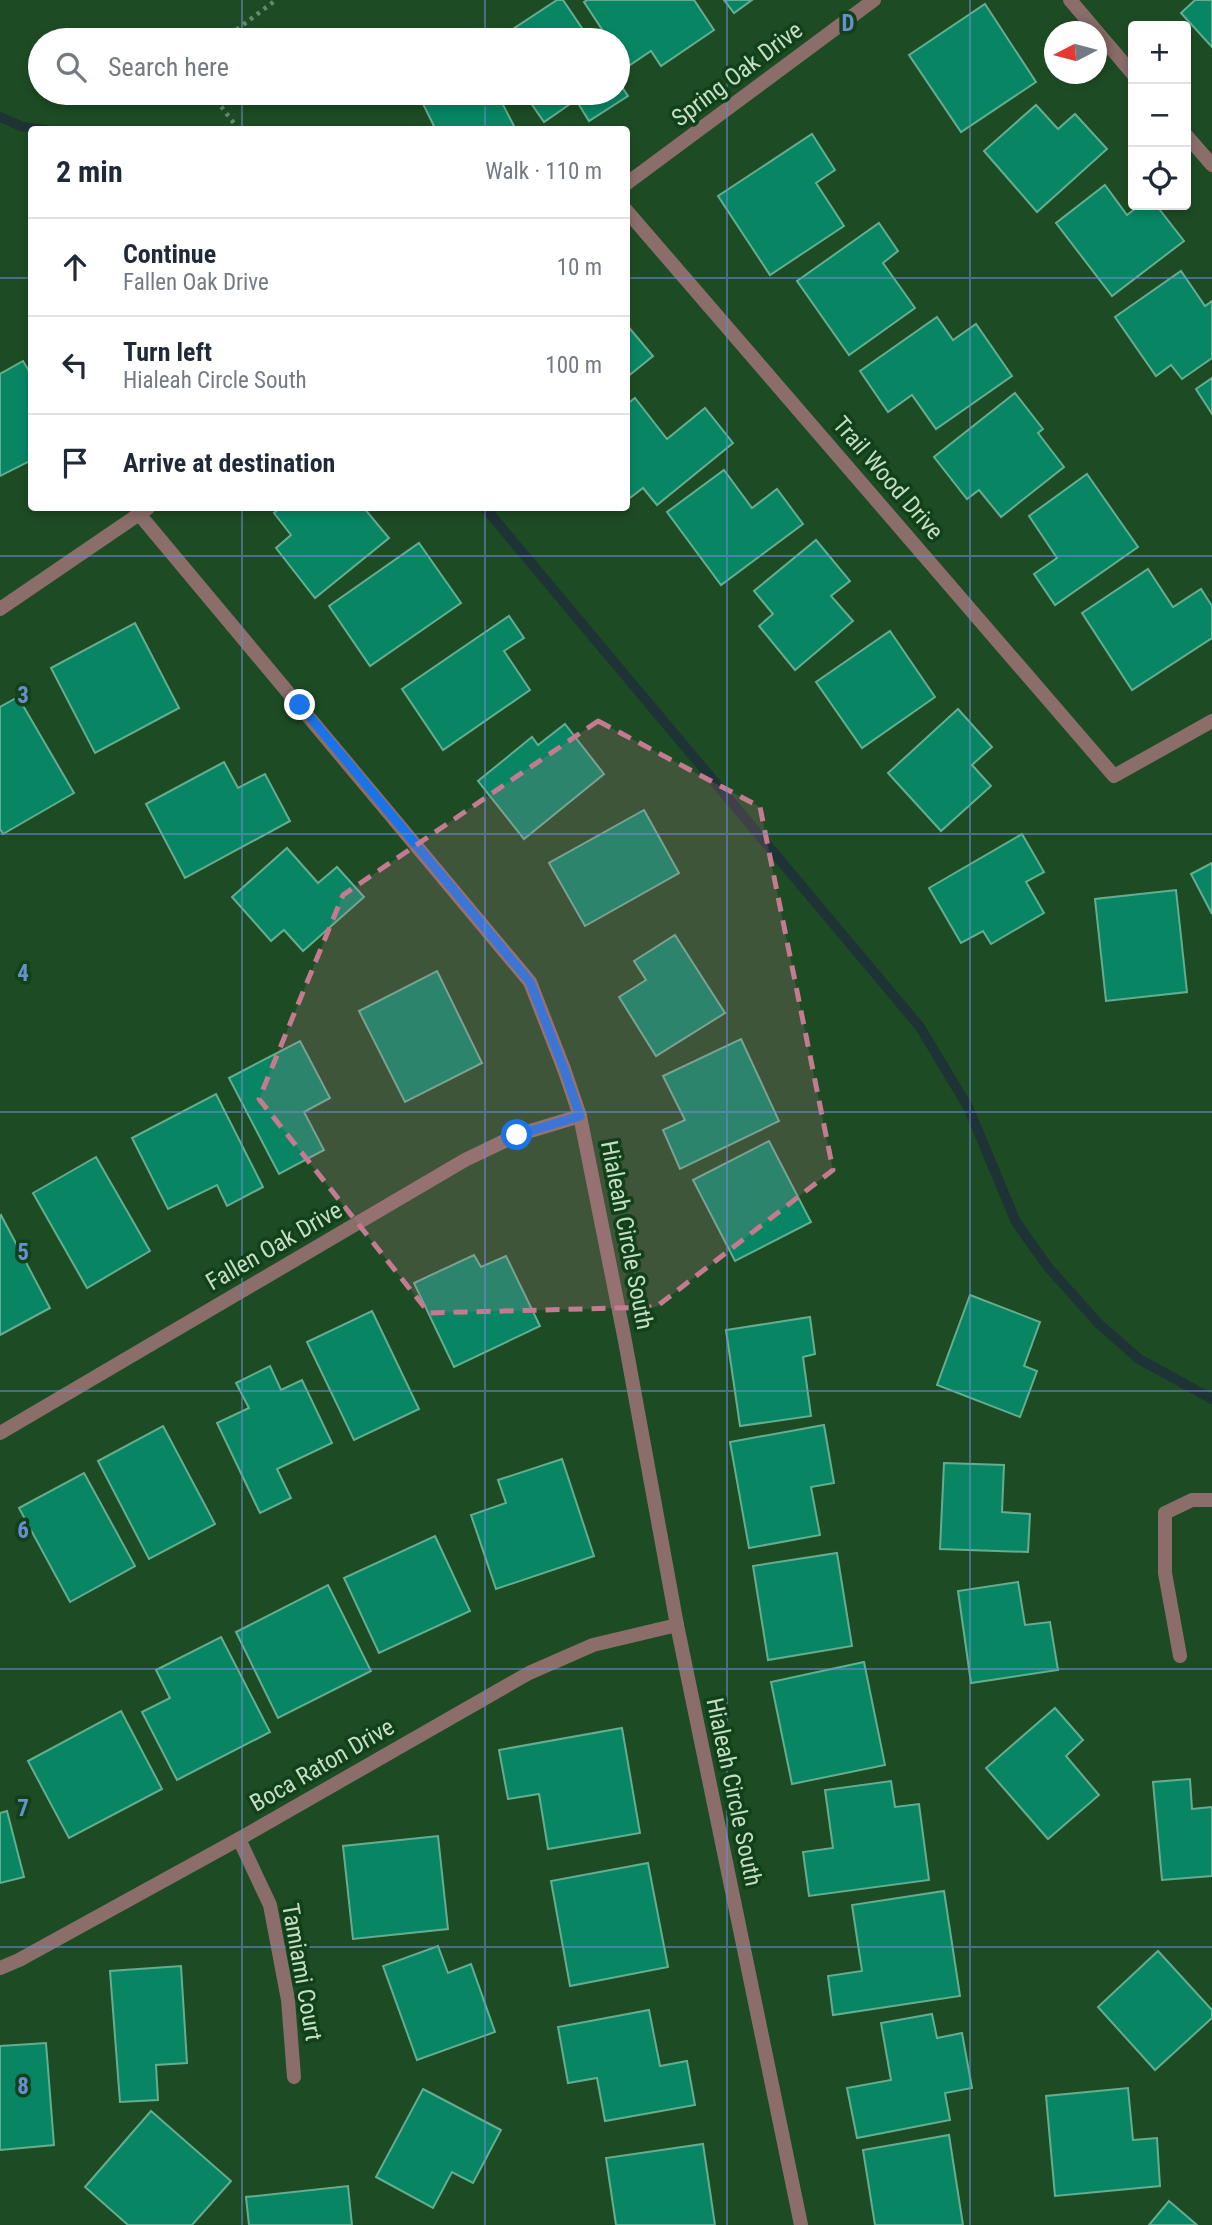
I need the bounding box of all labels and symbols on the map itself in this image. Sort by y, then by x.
text: D [842,10,855,37]
street label: Spring Oak Drive [666,16,808,132]
north arrow [1044,21,1107,84]
street label: Trail Wood Drive [827,411,949,545]
text: 3 [17,682,29,709]
route end [284,689,315,720]
text: 4 [17,960,29,987]
route start [501,1119,532,1150]
street label: Hialeah Circle South [595,1138,659,1332]
street label: Fallen Oak Drive [201,1196,347,1296]
text: 5 [17,1239,29,1266]
text: 6 [17,1517,29,1544]
street label: Hialeah Circle South [700,1695,768,1889]
street label: Boca Raton Drive [245,1713,399,1817]
text: 7 [17,1795,29,1822]
street label: Tamiami Court [276,1901,328,2043]
text: 8 [17,2073,29,2100]

